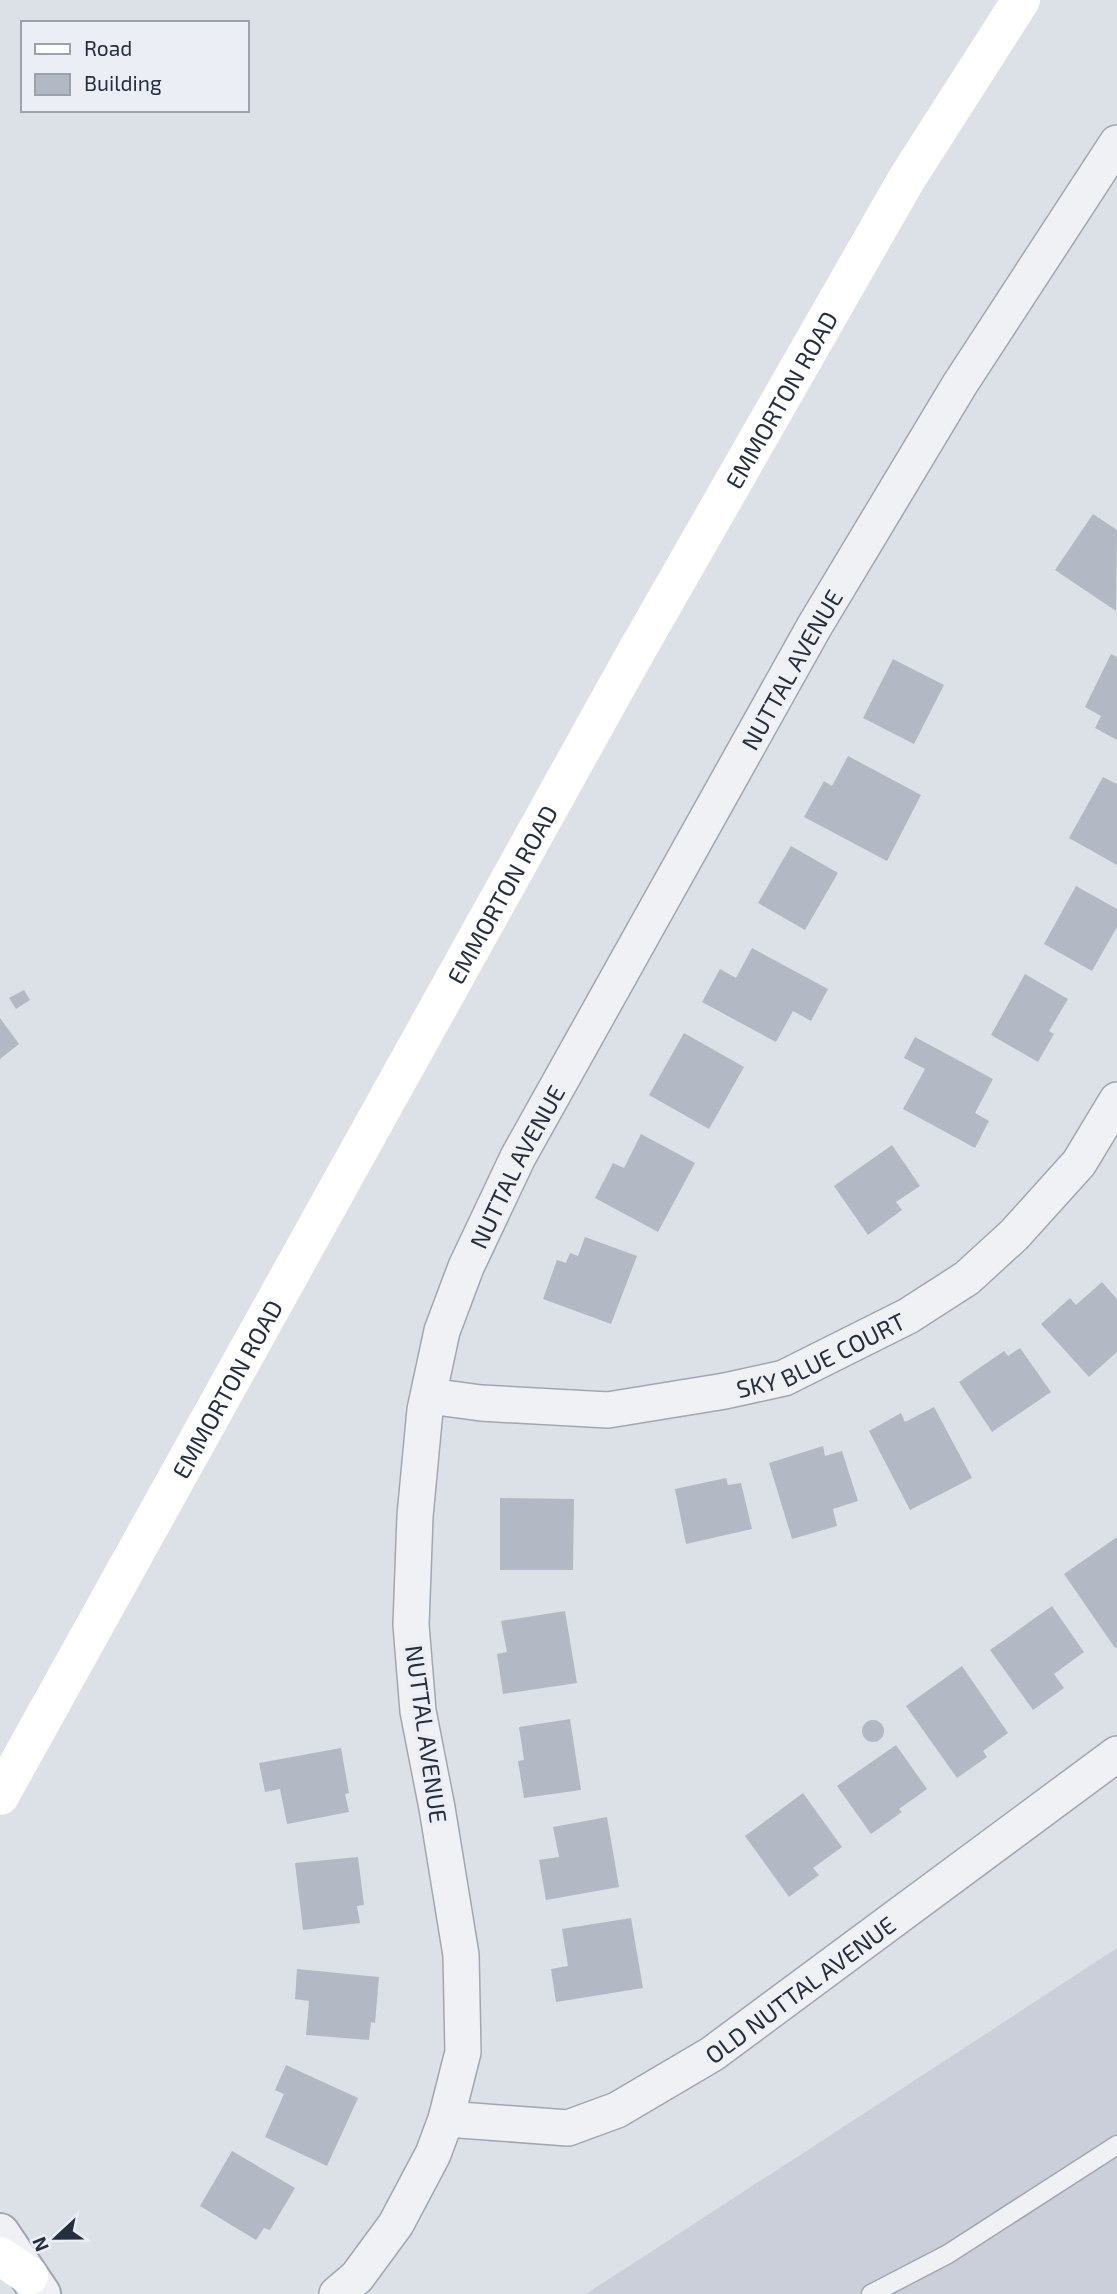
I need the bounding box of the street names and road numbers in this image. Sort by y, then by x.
street label: EMMORTON ROAD [718,305,843,493]
street label: NUTTAL AVENUE [734,584,848,755]
street label: EMMORTON ROAD [440,800,563,988]
street label: NUTTAL AVENUE [463,1080,570,1253]
street label: EMMORTON ROAD [165,1294,288,1483]
street label: SKY BLUE COURT [734,1305,910,1403]
street label: NUTTAL AVENUE [400,1643,454,1825]
street label: OLD NUTTAL AVENUE [699,1909,900,2069]

